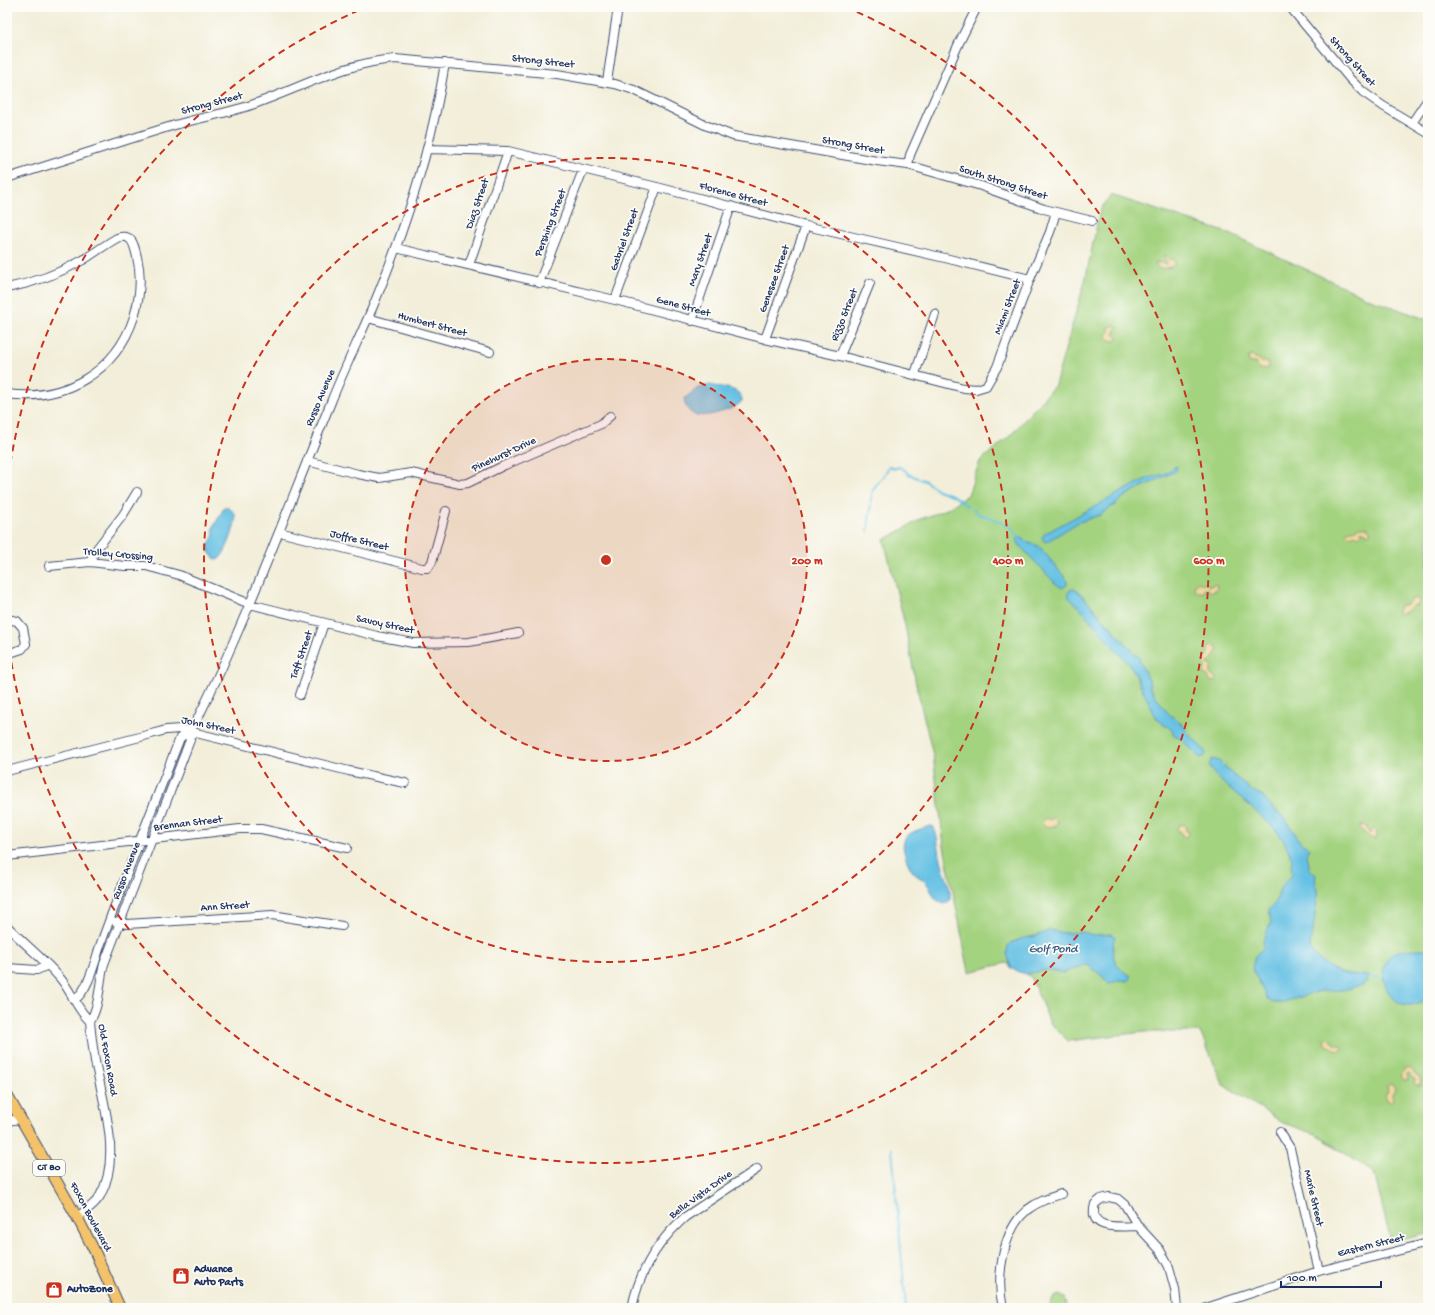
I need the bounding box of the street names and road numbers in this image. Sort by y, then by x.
street label: Strong Street [1327,35,1378,90]
street label: Strong Street [511,53,576,71]
street label: Strong Street [180,90,245,118]
street label: Strong Street [821,135,886,158]
street label: South Strong Street [958,163,1050,203]
street label: Diaz Street [463,176,493,232]
street label: Florence Street [697,180,770,210]
street label: Pershing Street [532,186,570,259]
street label: Gabriel Street [608,206,642,273]
street label: Mary Street [686,231,716,288]
street label: Genesee Street [757,242,793,314]
street label: Miami Street [992,276,1025,336]
street label: Rizzo Street [829,286,862,343]
street label: Gene Street [655,294,713,320]
street label: Humbert Street [396,310,469,340]
street label: Russo Avenue [304,368,338,428]
street label: Pinehurst Drive [469,435,538,476]
street label: Joffre Street [329,527,391,554]
street label: Trolley Crossing [82,546,153,564]
street label: Savoy Street [355,613,417,637]
street label: Taft Street [287,628,316,682]
street label: John Street [180,714,237,738]
street label: Brennan Street [152,814,224,834]
street label: Russo Avenue [111,840,144,901]
street label: Ann Street [200,899,251,915]
street label: Old Foxon Road [95,1023,119,1098]
road number: CT 80 [33,1160,65,1176]
street label: Bella Vista Drive [666,1168,735,1222]
street label: Marie Street [1301,1169,1326,1229]
street label: Foxon Boulevard [66,1179,114,1255]
street label: Eastern Street [1336,1232,1407,1260]

